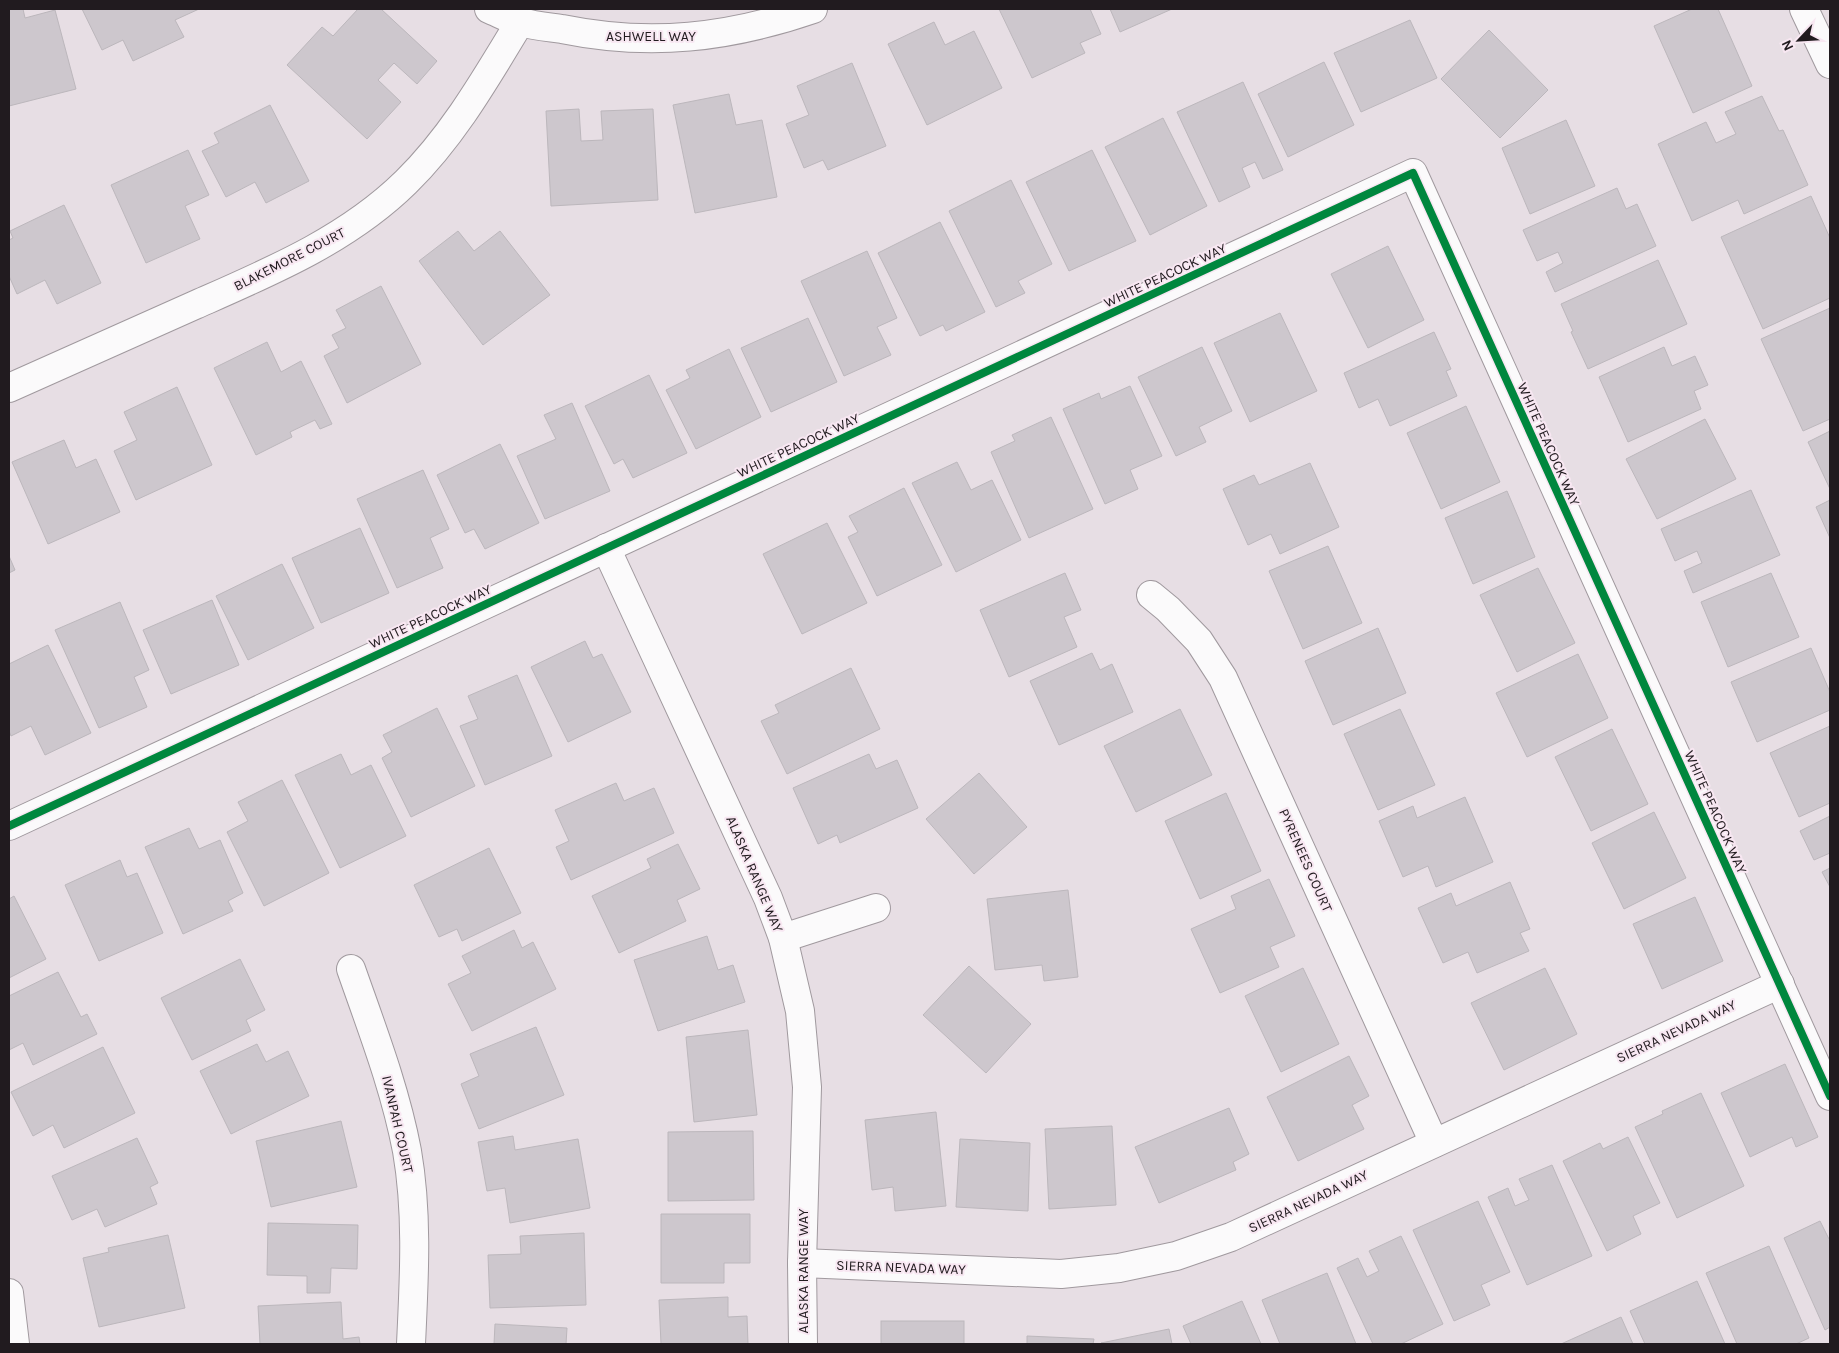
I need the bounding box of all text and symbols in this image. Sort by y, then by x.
north arrow [1774,15,1824,65]
street label: ASHWELL WAY [606,28,696,45]
text: N [1778,37,1797,53]
street label: BLAKEMORE COURT [231,224,348,295]
street label: WHITE PEACOCK WAY [1101,239,1229,311]
street label: WHITE PEACOCK WAY [1514,380,1584,509]
street label: WHITE PEACOCK WAY [734,409,862,481]
street label: WHITE PEACOCK WAY [366,580,494,652]
street label: WHITE PEACOCK WAY [1681,748,1751,877]
street label: PYRENEES COURT [1275,806,1336,915]
street label: ALASKA RANGE WAY [722,813,787,935]
street label: SIERRA NEVADA WAY [1614,996,1739,1067]
street label: IVANPAH COURT [378,1074,417,1174]
street label: SIERRA NEVADA WAY [1246,1166,1371,1237]
street label: ALASKA RANGE WAY [795,1208,812,1333]
street label: SIERRA NEVADA WAY [836,1257,966,1278]

